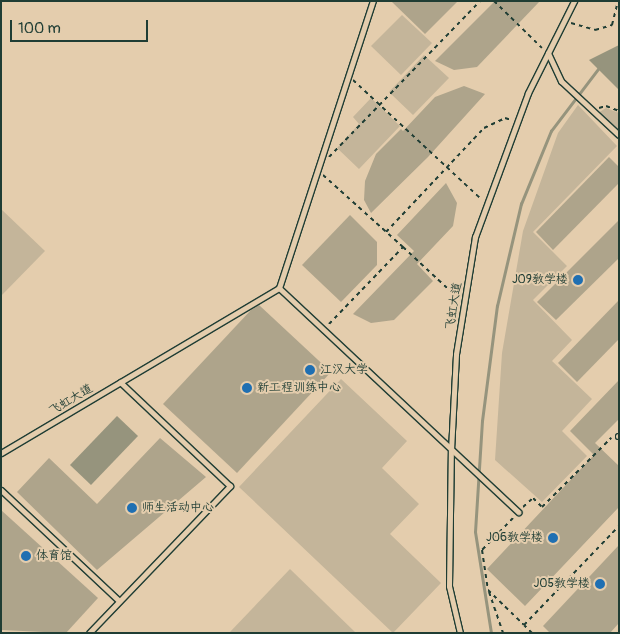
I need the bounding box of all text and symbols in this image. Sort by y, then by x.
scale bar [12,10,150,42]
text: 100 m [18,19,61,38]
place label: J09教学楼 [512,273,568,287]
marker: J09教学楼 [572,274,584,286]
street label: 飞虹大道 [443,281,465,331]
place label: 江汉大学 [320,363,368,377]
marker: 江汉大学 [304,364,316,376]
street label: 飞虹大道 [47,381,95,419]
place label: 新工程训练中心 [257,381,341,395]
marker: 新工程训练中心 [241,382,253,394]
place label: 师生活动中心 [142,501,214,515]
marker: 师生活动中心 [126,502,138,514]
place label: J06教学楼 [486,531,543,545]
marker: J06教学楼 [547,532,559,544]
place label: 体育馆 [36,549,72,563]
marker: 体育馆 [20,550,32,562]
place label: J05教学楼 [534,577,590,591]
marker: J05教学楼 [594,578,606,590]

